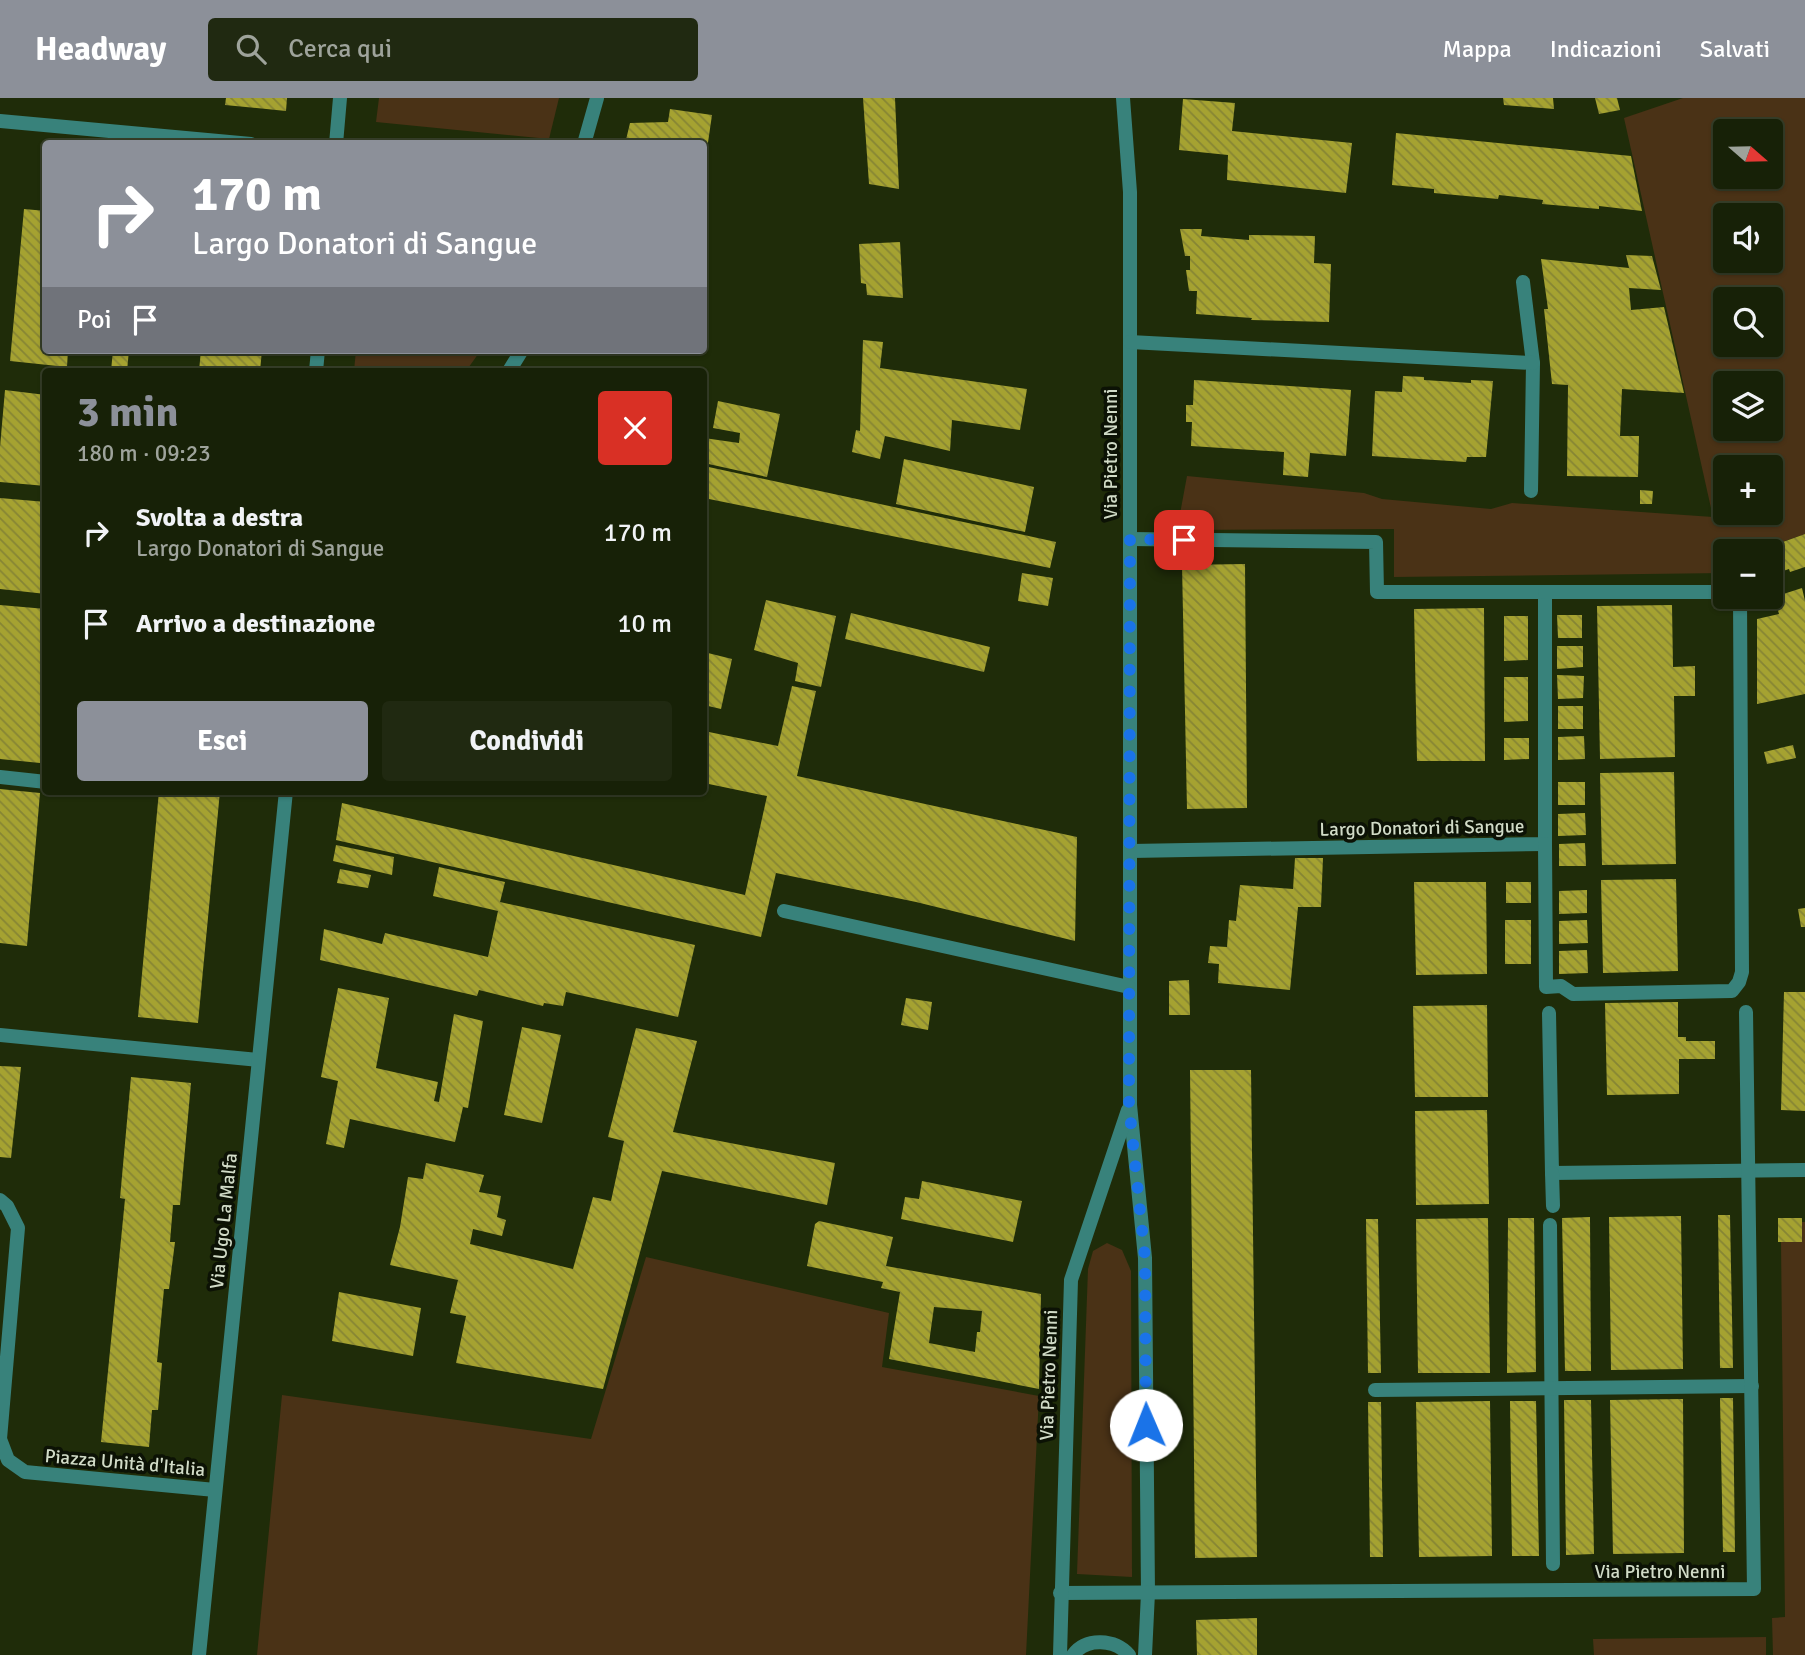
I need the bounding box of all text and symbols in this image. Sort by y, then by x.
search box [208,18,698,81]
text: Headway [35,29,166,70]
icon: search [232,30,270,68]
text: Cerca qui [288,33,392,65]
text: Mappa [1443,34,1512,64]
text: Indicazioni [1550,34,1662,64]
text: Salvati [1700,34,1770,64]
north arrow [1713,119,1783,189]
map controls [1713,119,1783,609]
text: 170 m [192,164,322,224]
icon: right [77,168,168,259]
button: sound [1713,203,1783,273]
text: Largo Donatori di Sangue [192,224,537,263]
button: search [1713,287,1783,357]
icon: arrive [126,301,164,339]
text: Poi [77,304,112,336]
button: layers [1713,371,1783,441]
text: 3 min [77,387,178,438]
street label: Via Pietro Nenni [1099,389,1123,519]
button: close [598,391,672,465]
text: 180 m · 09:23 [77,439,211,468]
button: + [1713,455,1783,525]
text: Svolta a destra [136,502,303,534]
pin [1154,510,1214,570]
icon: right [77,514,115,552]
text: 170 m [603,517,672,549]
icon: arrive [1165,521,1203,559]
text: Largo Donatori di Sangue [136,534,384,563]
button: − [1713,539,1783,609]
icon: arrive [77,605,115,643]
text: Arrivo a destinazione [136,608,376,640]
text: 10 m [617,608,672,640]
button: Esci [77,701,368,781]
button: Condividi [382,701,672,781]
street label: Largo Donatori di Sangue [1319,814,1525,842]
street label: Via Ugo La Malfa [205,1152,243,1290]
street label: Via Pietro Nenni [1035,1309,1063,1441]
position arrow [1109,1388,1183,1462]
street label: Piazza Unità d'Italia [44,1444,206,1482]
street label: Via Pietro Nenni [1595,1560,1725,1584]

